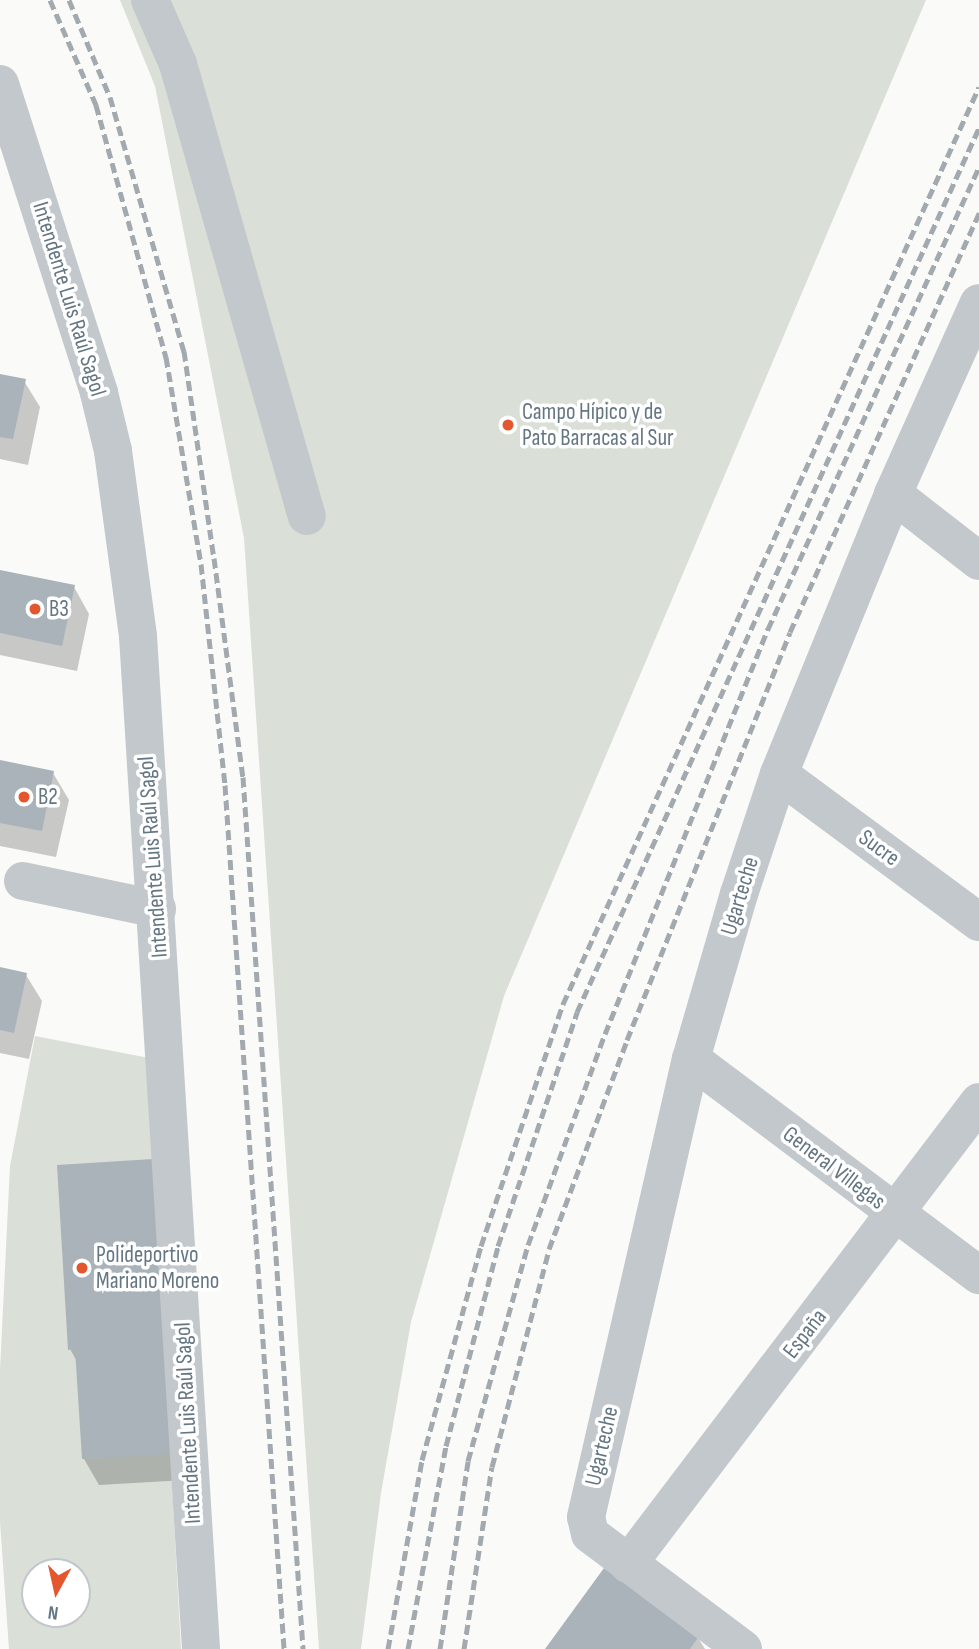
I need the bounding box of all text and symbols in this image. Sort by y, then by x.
street label: Intendente Luis Raúl Sagol [26,198,112,400]
place label: Campo Hípico y de Pato Barracas al Sur [522,398,674,452]
marker: Campo Hípico y de Pato Barracas al Sur [500,417,516,433]
place label: B3 [49,595,69,623]
marker: B3 [27,601,43,617]
street label: Intendente Luis Raúl Sagol [132,755,174,959]
place label: B2 [38,783,58,811]
marker: B2 [16,789,32,805]
street label: Sucre [853,824,905,872]
street label: Ugarteche [715,854,765,938]
street label: General Villegas [777,1120,891,1216]
place label: Polideportivo Mariano Moreno [96,1241,219,1295]
marker: Polideportivo Mariano Moreno [74,1260,90,1276]
street label: España [777,1304,833,1364]
street label: Intendente Luis Raúl Sagol [169,1322,207,1524]
street label: Ugarteche [580,1404,624,1488]
north arrow [21,1558,91,1628]
text: N [47,1600,60,1624]

